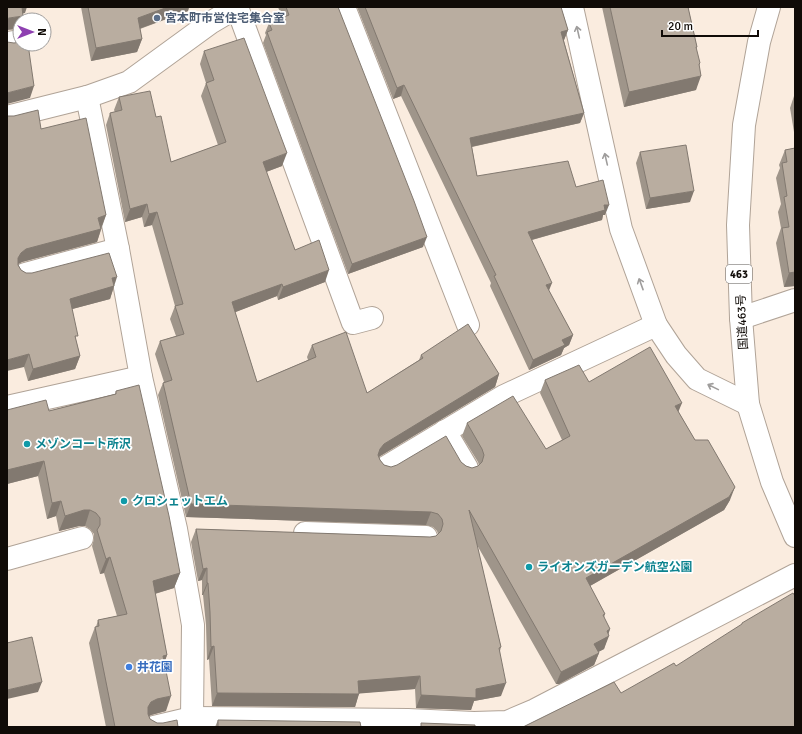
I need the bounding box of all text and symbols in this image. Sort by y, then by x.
place label: 宮本町市営住宅集合室 [165,11,285,26]
north arrow [12,12,52,52]
scale bar [662,12,758,38]
marker: 宮本町市営住宅集合室 [152,13,162,23]
text: 20 m [668,19,693,34]
one-way arrow [573,26,581,39]
text: N [35,28,48,36]
one-way arrow [601,152,609,165]
road number: 463 [726,265,752,283]
one-way arrow [636,278,644,290]
street label: 国道463号 [734,294,751,350]
one-way arrow [707,383,719,390]
place label: メゾンコート所沢 [35,437,131,452]
marker: メゾンコート所沢 [22,439,32,449]
place label: クロシェットエム [132,494,228,509]
marker: クロシェットエム [119,496,129,506]
place label: ライオンズガーデン航空公園 [537,560,693,575]
marker: ライオンズガーデン航空公園 [524,562,534,572]
place label: 井花園 [137,660,173,675]
marker: 井花園 [124,662,134,672]

